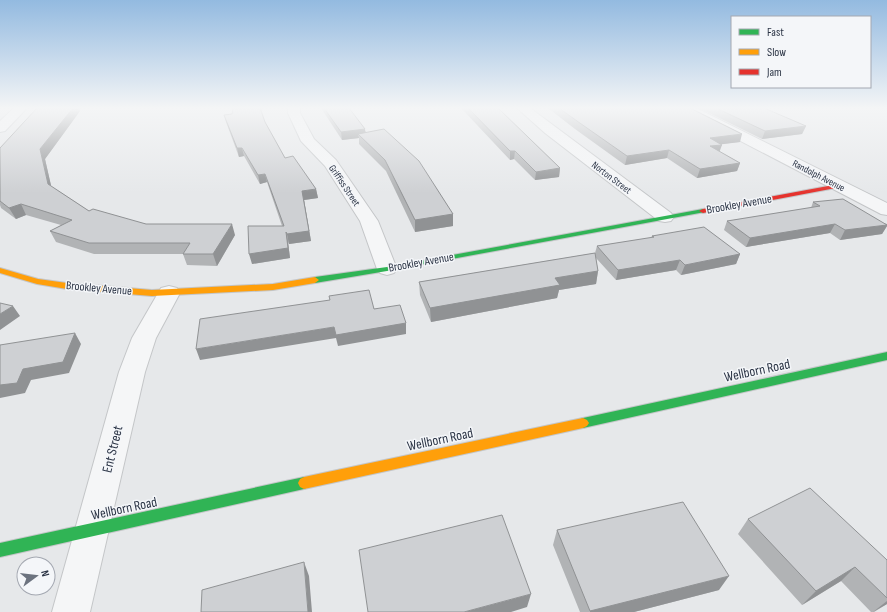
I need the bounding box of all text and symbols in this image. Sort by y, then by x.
legend [731,16,871,88]
text: Fast [767,25,784,40]
text: Slow [767,45,786,60]
text: Jam [766,65,782,80]
street label: Randolph Avenue [790,158,847,194]
street label: Norton Street [589,159,634,197]
street label: Griffiss Street [326,163,362,208]
street label: Brookley Avenue [705,191,773,218]
street label: Brookley Avenue [387,249,455,276]
street label: Brookley Avenue [65,278,133,299]
street label: Wellborn Road [723,355,792,386]
street label: Ent Street [98,424,127,474]
street label: Wellborn Road [406,424,475,455]
street label: Wellborn Road [90,493,159,524]
north arrow [16,556,56,596]
text: N [38,569,52,578]

